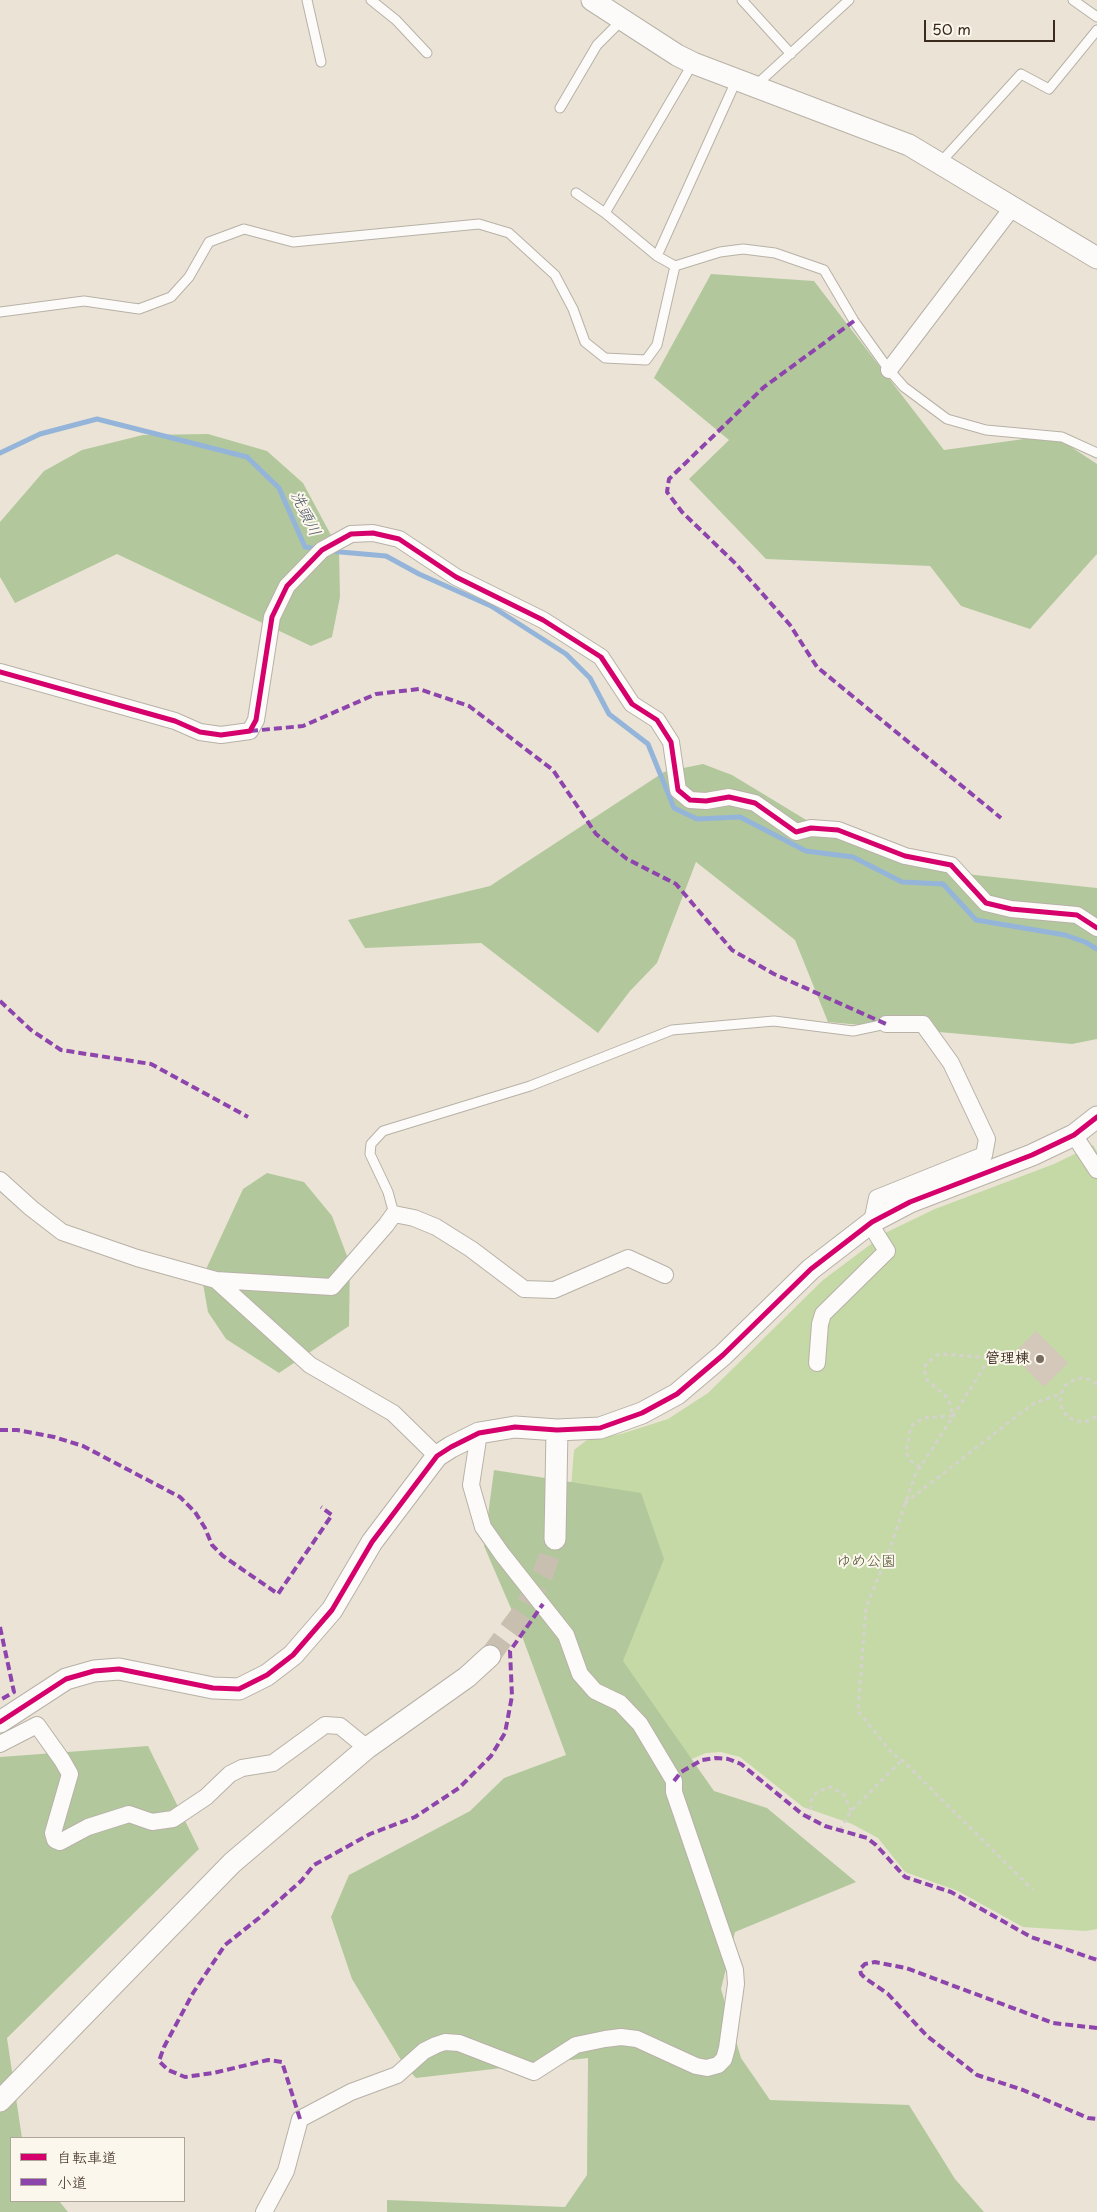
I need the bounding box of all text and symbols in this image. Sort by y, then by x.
scale bar [927,10,1058,42]
text: 50 m [932,17,971,40]
water label: 洗頭川 [286,488,324,540]
place label: 管理棟 [985,1350,1030,1368]
marker: 管理棟 [1034,1353,1046,1365]
park label: ゆめ公園 [836,1553,896,1571]
legend [10,2137,185,2202]
text: 自転車道 [57,2145,117,2168]
text: 小道 [57,2170,87,2193]

